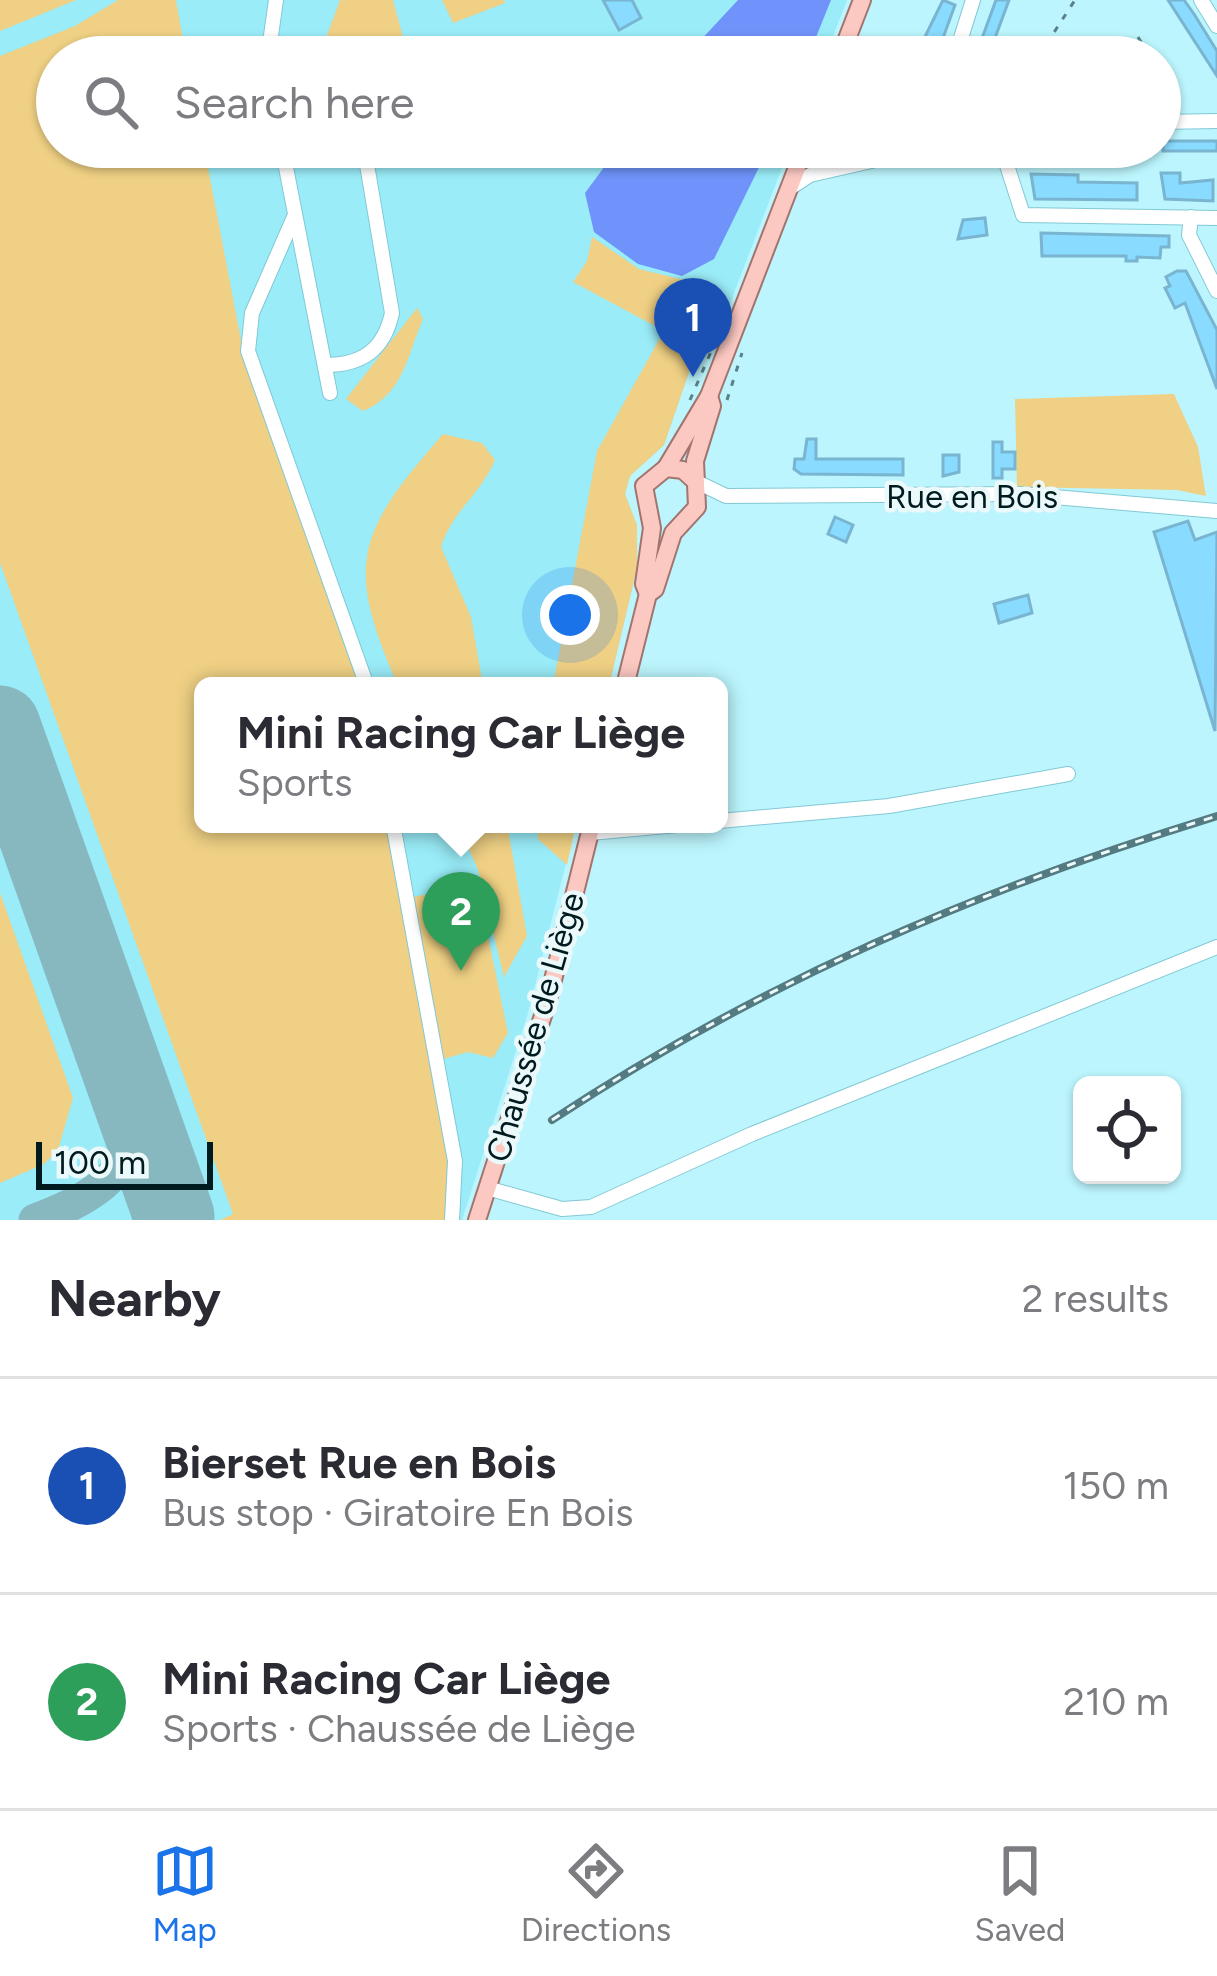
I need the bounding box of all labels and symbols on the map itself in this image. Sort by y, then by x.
pin: 1 [654,278,732,377]
street label: Rue en Bois [886,477,1058,516]
your location [540,585,600,645]
pin: 2 [422,872,500,971]
street label: Chaussée de Liège [478,888,592,1166]
scale bar [36,1136,213,1189]

